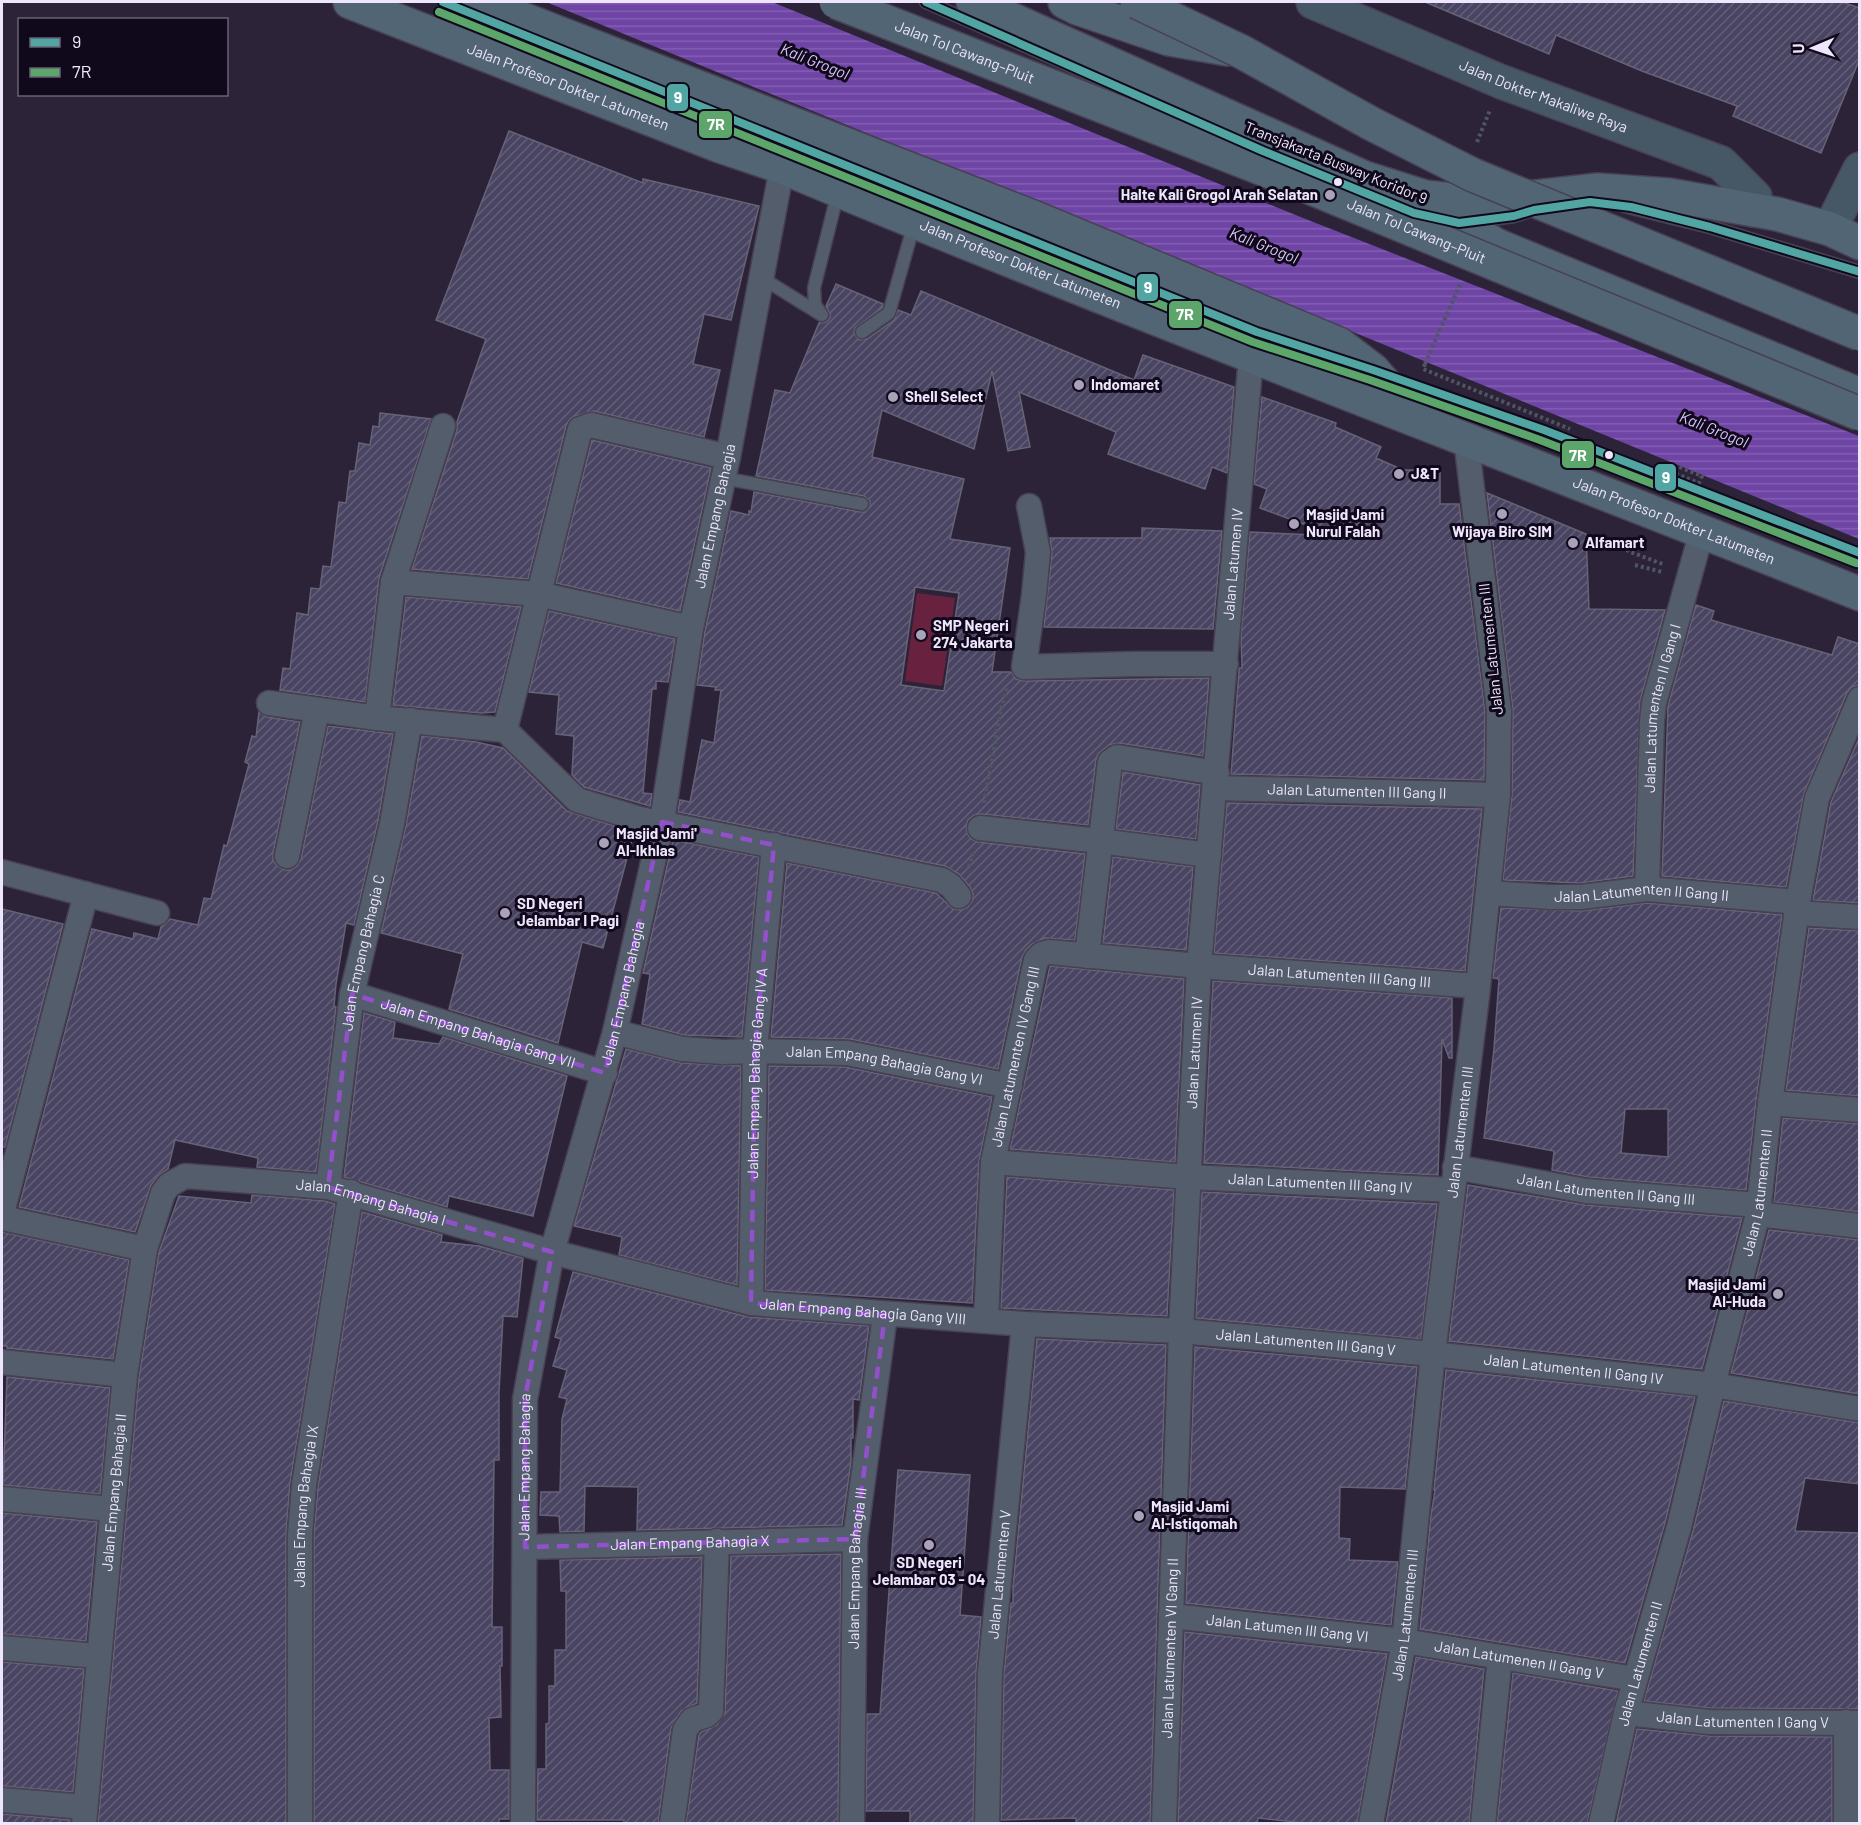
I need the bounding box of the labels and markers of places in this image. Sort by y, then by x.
unlabelled marker [1332,176,1344,188]
place label: Halte Kali Grogol Arah Selatan [1121,185,1318,203]
marker: Halte Kali Grogol Arah Selatan [1323,188,1337,202]
place label: Indomaret [1091,375,1160,393]
marker: Indomaret [1072,378,1086,392]
place label: Shell Select [905,387,984,405]
marker: Shell Select [886,390,900,404]
unlabelled marker [1603,449,1615,461]
place label: J&T [1411,464,1439,482]
marker: J&T [1392,467,1406,481]
place label: Masjid Jami Nurul Falah [1306,505,1384,540]
marker: Wijaya Biro SIM [1495,507,1509,521]
marker: Masjid Jami Nurul Falah [1287,517,1301,531]
place label: Wijaya Biro SIM [1452,522,1552,540]
place label: Alfamart [1585,533,1645,551]
marker: Alfamart [1566,536,1580,550]
place label: SMP Negeri 274 Jakarta [933,616,1013,651]
marker: SMP Negeri 274 Jakarta [914,628,928,642]
place label: Masjid Jami' Al-Ikhlas [616,824,697,859]
marker: Masjid Jami' Al-Ikhlas [597,836,611,850]
place label: SD Negeri Jelambar I Pagi [517,894,619,929]
marker: SD Negeri Jelambar I Pagi [498,906,512,920]
place label: Masjid Jami Al-Huda [1688,1275,1766,1310]
marker: Masjid Jami Al-Huda [1771,1287,1785,1301]
place label: Masjid Jami Al-Istiqomah [1151,1497,1237,1532]
marker: Masjid Jami Al-Istiqomah [1132,1509,1146,1523]
marker: SD Negeri Jelambar 03 - 04 [922,1538,936,1552]
place label: SD Negeri Jelambar 03 - 04 [873,1553,985,1588]

